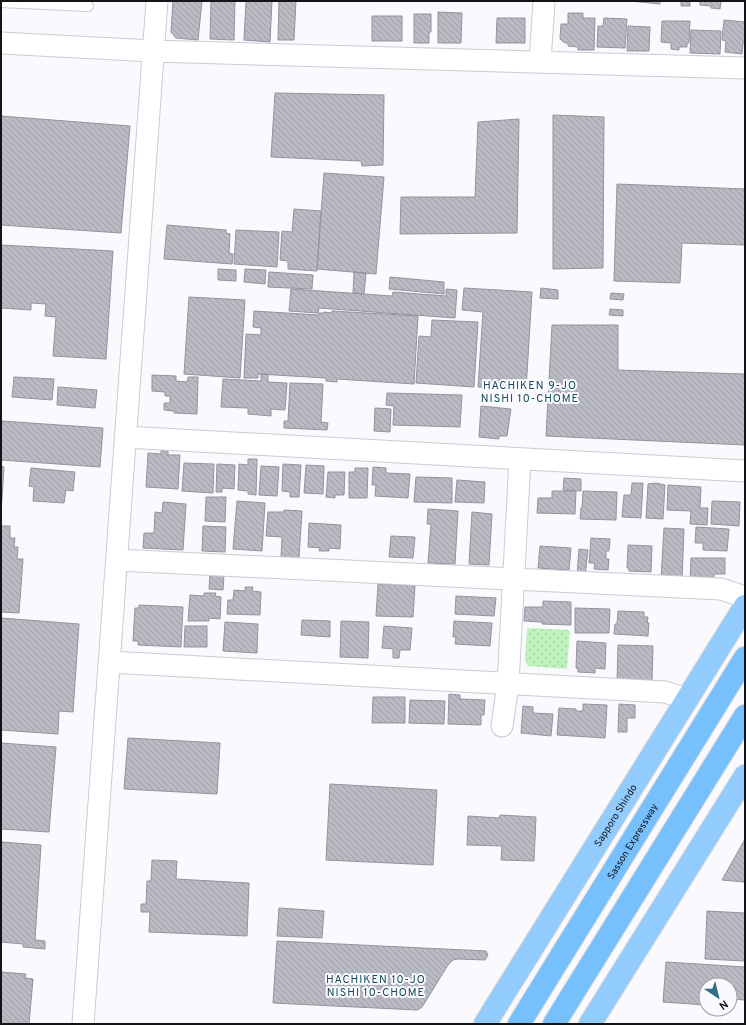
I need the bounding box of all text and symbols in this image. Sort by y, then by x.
district label: HACHIKEN 9-JO NISHI 10-CHOME [481,379,579,406]
street label: Sapporo Shindo [592,782,641,850]
street label: Sasson Expressway [605,802,662,882]
district label: HACHIKEN 10-JO NISHI 10-CHOME [326,973,426,1000]
north arrow [698,977,738,1017]
text: N [716,996,730,1012]

